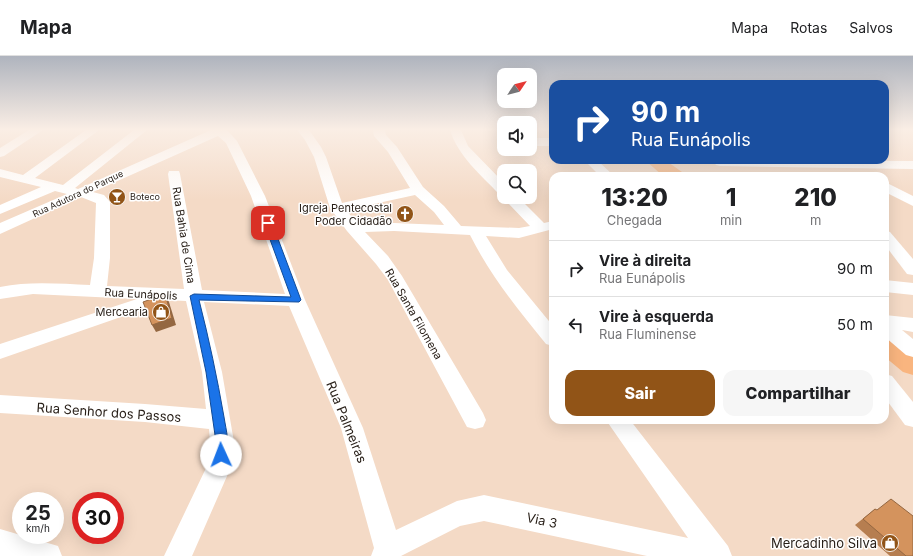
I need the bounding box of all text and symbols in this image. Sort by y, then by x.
text: Mapa [20,16,72,39]
text: Mapa [731,19,768,36]
text: Rotas [790,19,827,36]
text: Salvos [849,19,893,36]
north arrow [497,68,537,108]
map controls [497,68,537,204]
text: 90 m [631,95,700,129]
icon: right [565,96,617,148]
button: sound [497,116,537,156]
text: Rua Eunápolis [631,129,751,150]
button: search [497,164,537,204]
street label: Rua Adutora do Parque [31,168,125,219]
text: 13:20 [601,183,668,212]
text: 1 [726,183,736,212]
text: 210 [794,183,837,212]
street label: Rua Bahia de Cima [169,186,199,284]
bar icon: Boteco [107,187,127,207]
place label: Boteco [130,191,160,202]
place label: Igreja Pentecostal Poder Cidadão [299,201,392,228]
church icon: Igreja Pentecostal Poder Cidadão [395,204,415,224]
pin [251,206,285,240]
icon: arrive [257,212,279,234]
text: Chegada [607,212,662,228]
text: min [720,212,742,228]
text: m [810,212,821,228]
text: Vire à direita [599,251,691,270]
icon: right [565,258,587,280]
text: 90 m [837,259,873,278]
street label: Rua Santa Filomena [382,266,446,362]
text: Rua Eunápolis [599,270,685,286]
street label: Rua Eunápolis [104,285,178,303]
shop icon: Mercearia [151,302,171,322]
place label: Mercearia [96,305,148,319]
text: Vire à esquerda [599,307,714,326]
icon: left [565,314,587,336]
text: 50 m [837,315,873,334]
text: Rua Fluminense [599,326,696,342]
button: Sair [565,370,715,416]
button: Compartilhar [723,370,873,416]
street label: Rua Palmeiras [323,379,371,465]
street label: Rua Senhor dos Passos [36,399,182,425]
position arrow [200,434,242,476]
speed limit sign: 30 [72,492,124,544]
text: 25 [25,501,51,525]
street label: Via 3 [525,509,559,531]
text: km/h [26,522,50,534]
shop icon: Mercadinho Silva [880,533,900,553]
place label: Mercadinho Silva [771,535,877,551]

